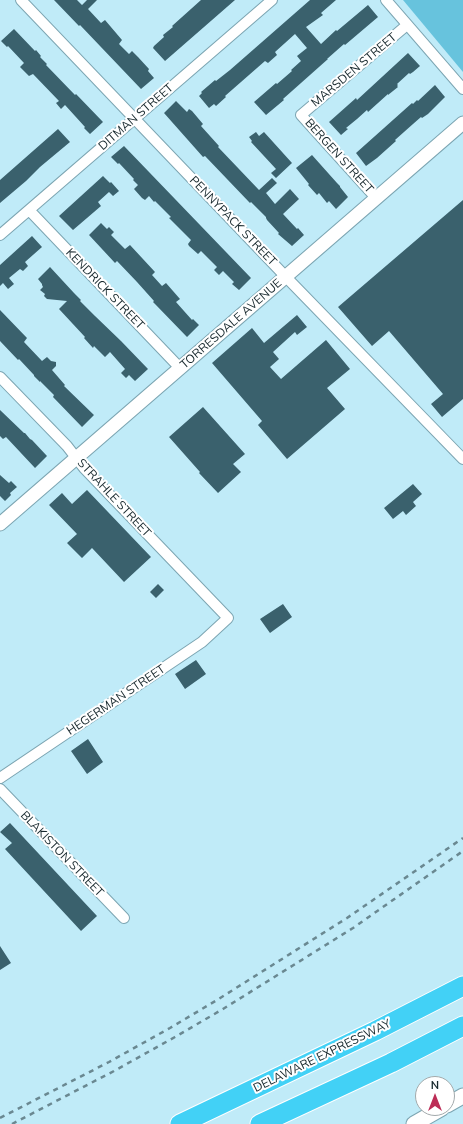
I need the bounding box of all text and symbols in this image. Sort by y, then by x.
street label: MARSDEN STREET [308,30,400,110]
street label: DITMAN STREET [96,81,176,153]
street label: BERGEN STREET [302,116,376,196]
street label: PENNYPACK STREET [187,173,279,269]
street label: KENDRICK STREET [63,246,147,332]
street label: TORRESDALE AVENUE [177,276,285,372]
street label: STRAHLE STREET [74,456,154,540]
street label: HEGERMAN STREET [64,662,168,738]
street label: BLAKISTON STREET [17,808,107,900]
street label: DELAWARE EXPRESSWAY [251,1016,393,1096]
north arrow [415,1076,455,1116]
text: N [431,1078,439,1092]

